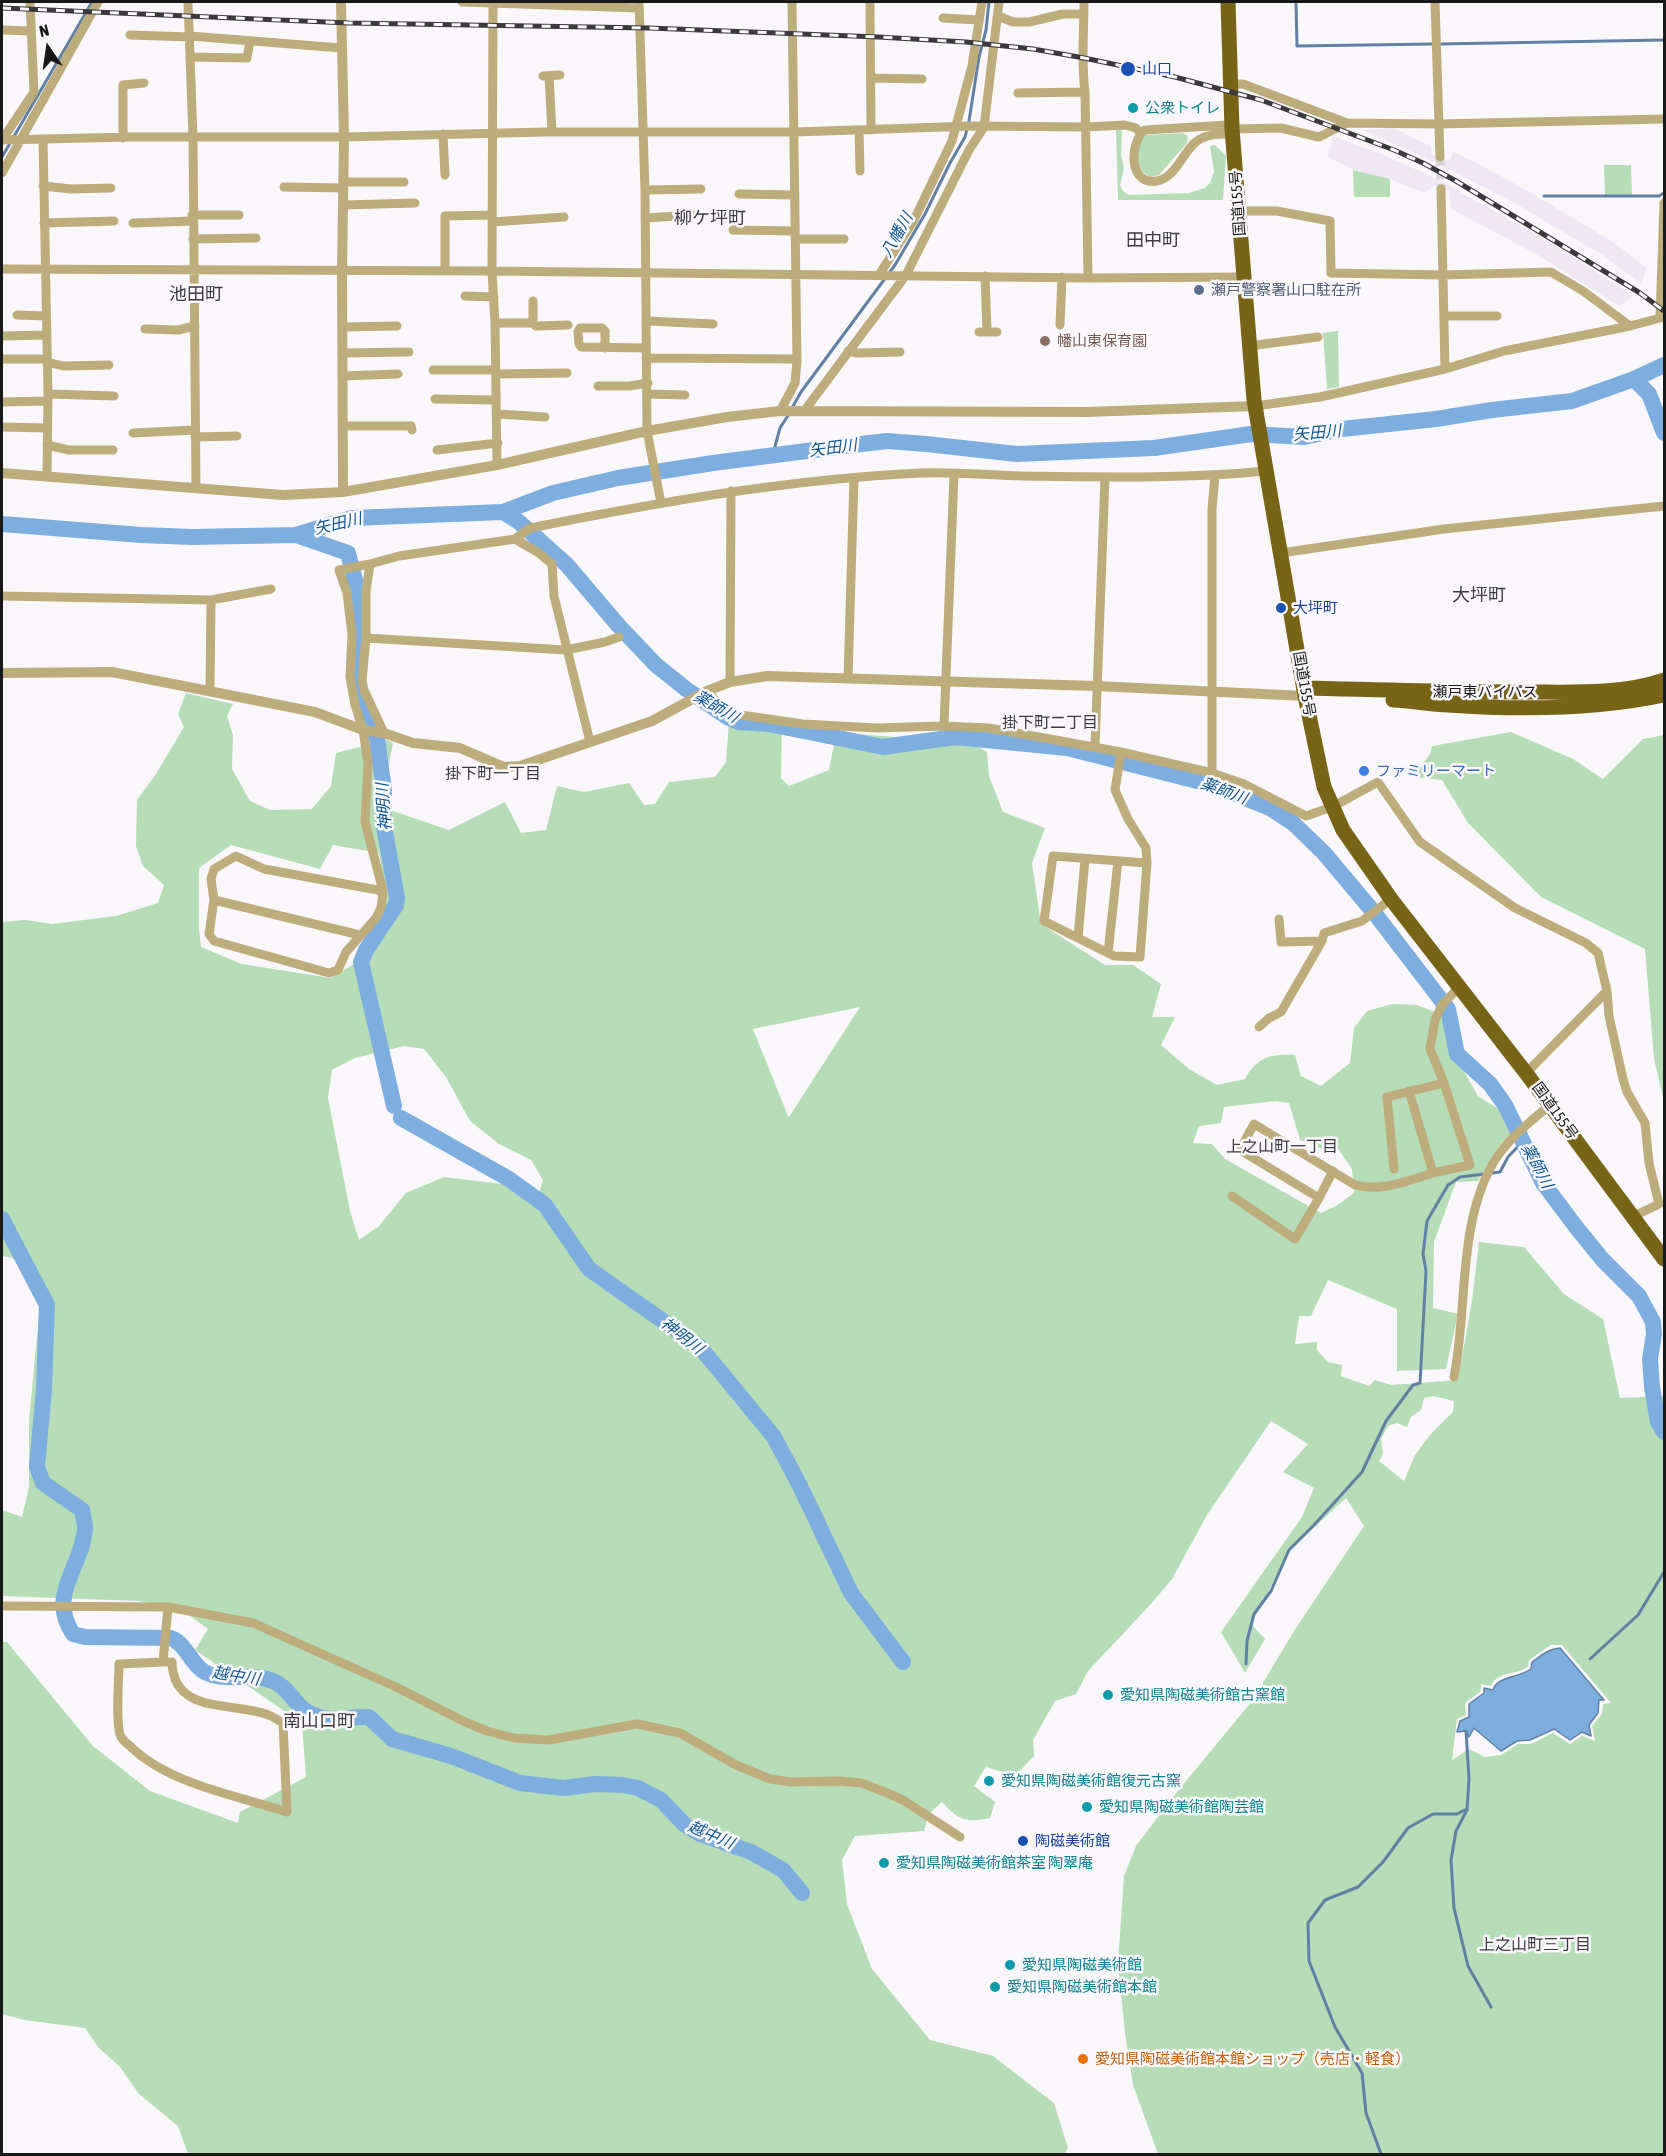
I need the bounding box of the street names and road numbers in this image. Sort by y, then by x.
street label: 国道155号 [1227,169,1249,237]
street label: 国道155号 [1289,650,1319,718]
street label: 瀬戸東バイパス [1433,683,1537,701]
street label: 国道155号 [1528,1079,1582,1143]

